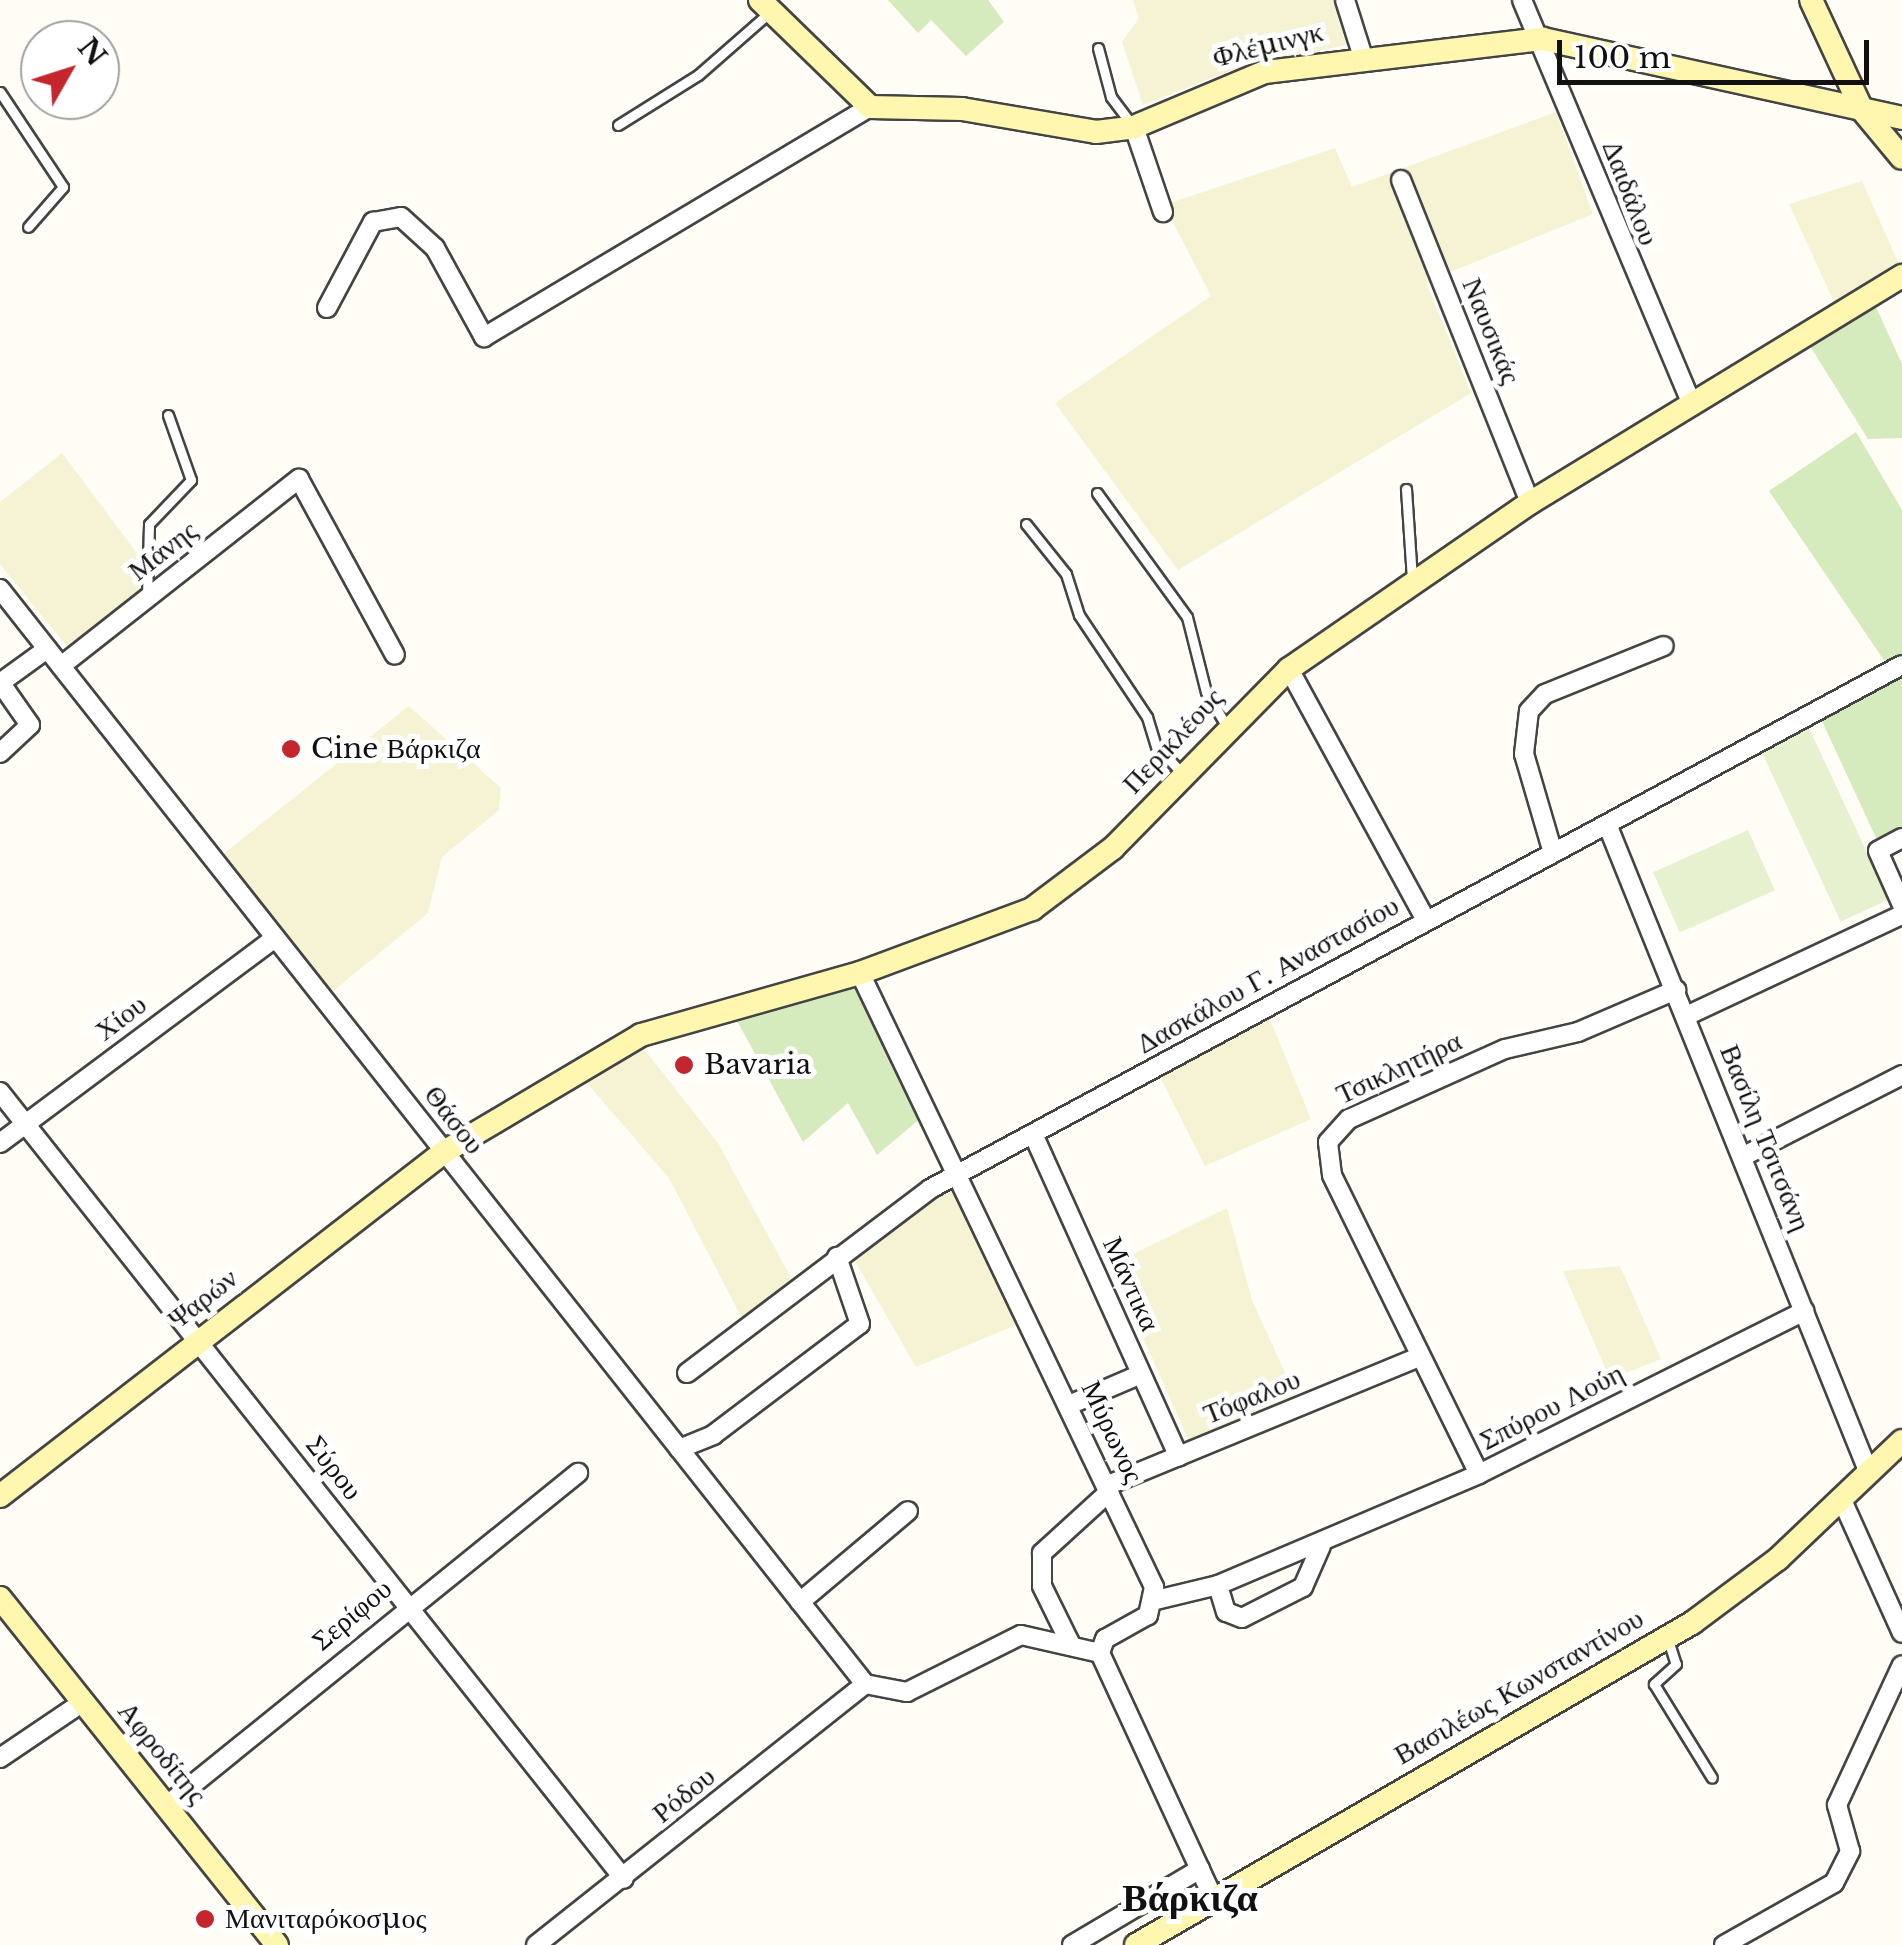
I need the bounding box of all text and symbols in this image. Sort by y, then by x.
street label: Φλέμινγκ [1209,15,1327,75]
north arrow [20,20,120,120]
scale bar [1562,20,1874,82]
text: N [70,31,114,73]
text: 100 m [1574,39,1671,76]
street label: Δαιδάλου [1595,136,1665,250]
street label: Ναυσικάς [1455,273,1527,389]
street label: Μάνης [122,514,204,588]
street label: Περικλέους [1116,681,1230,801]
place label: Cine Βάρκιζα [311,732,481,766]
marker: Cine Βάρκιζα [280,738,302,760]
street label: Δασκάλου Γ. Αναστασίου [1131,889,1405,1061]
street label: Χίου [89,988,153,1048]
street label: Τσικλητήρα [1331,1024,1467,1112]
street label: Βασίλη Τσιτσάνη [1712,1040,1818,1236]
place label: Bavaria [704,1048,811,1082]
marker: Bavaria [673,1054,695,1076]
street label: Θάσου [417,1079,491,1161]
street label: Μάντικα [1095,1232,1167,1336]
street label: Ψαρών [162,1262,244,1336]
street label: Σπύρου Λούη [1474,1356,1630,1458]
street label: Τόφαλου [1199,1362,1305,1432]
street label: Μύρωνος [1074,1376,1150,1488]
street label: Σύρου [299,1429,369,1507]
street label: Σερίφου [305,1572,399,1658]
street label: Βασιλέως Κωνσταντίνου [1388,1602,1650,1772]
street label: Αφροδίτης [111,1695,213,1811]
street label: Ρόδου [646,1760,722,1830]
district label: Βάρκιζα [1122,1875,1258,1921]
place label: Μανιταρόκοσμος [225,1902,427,1936]
marker: Μανιταρόκοσμος [194,1908,216,1930]

